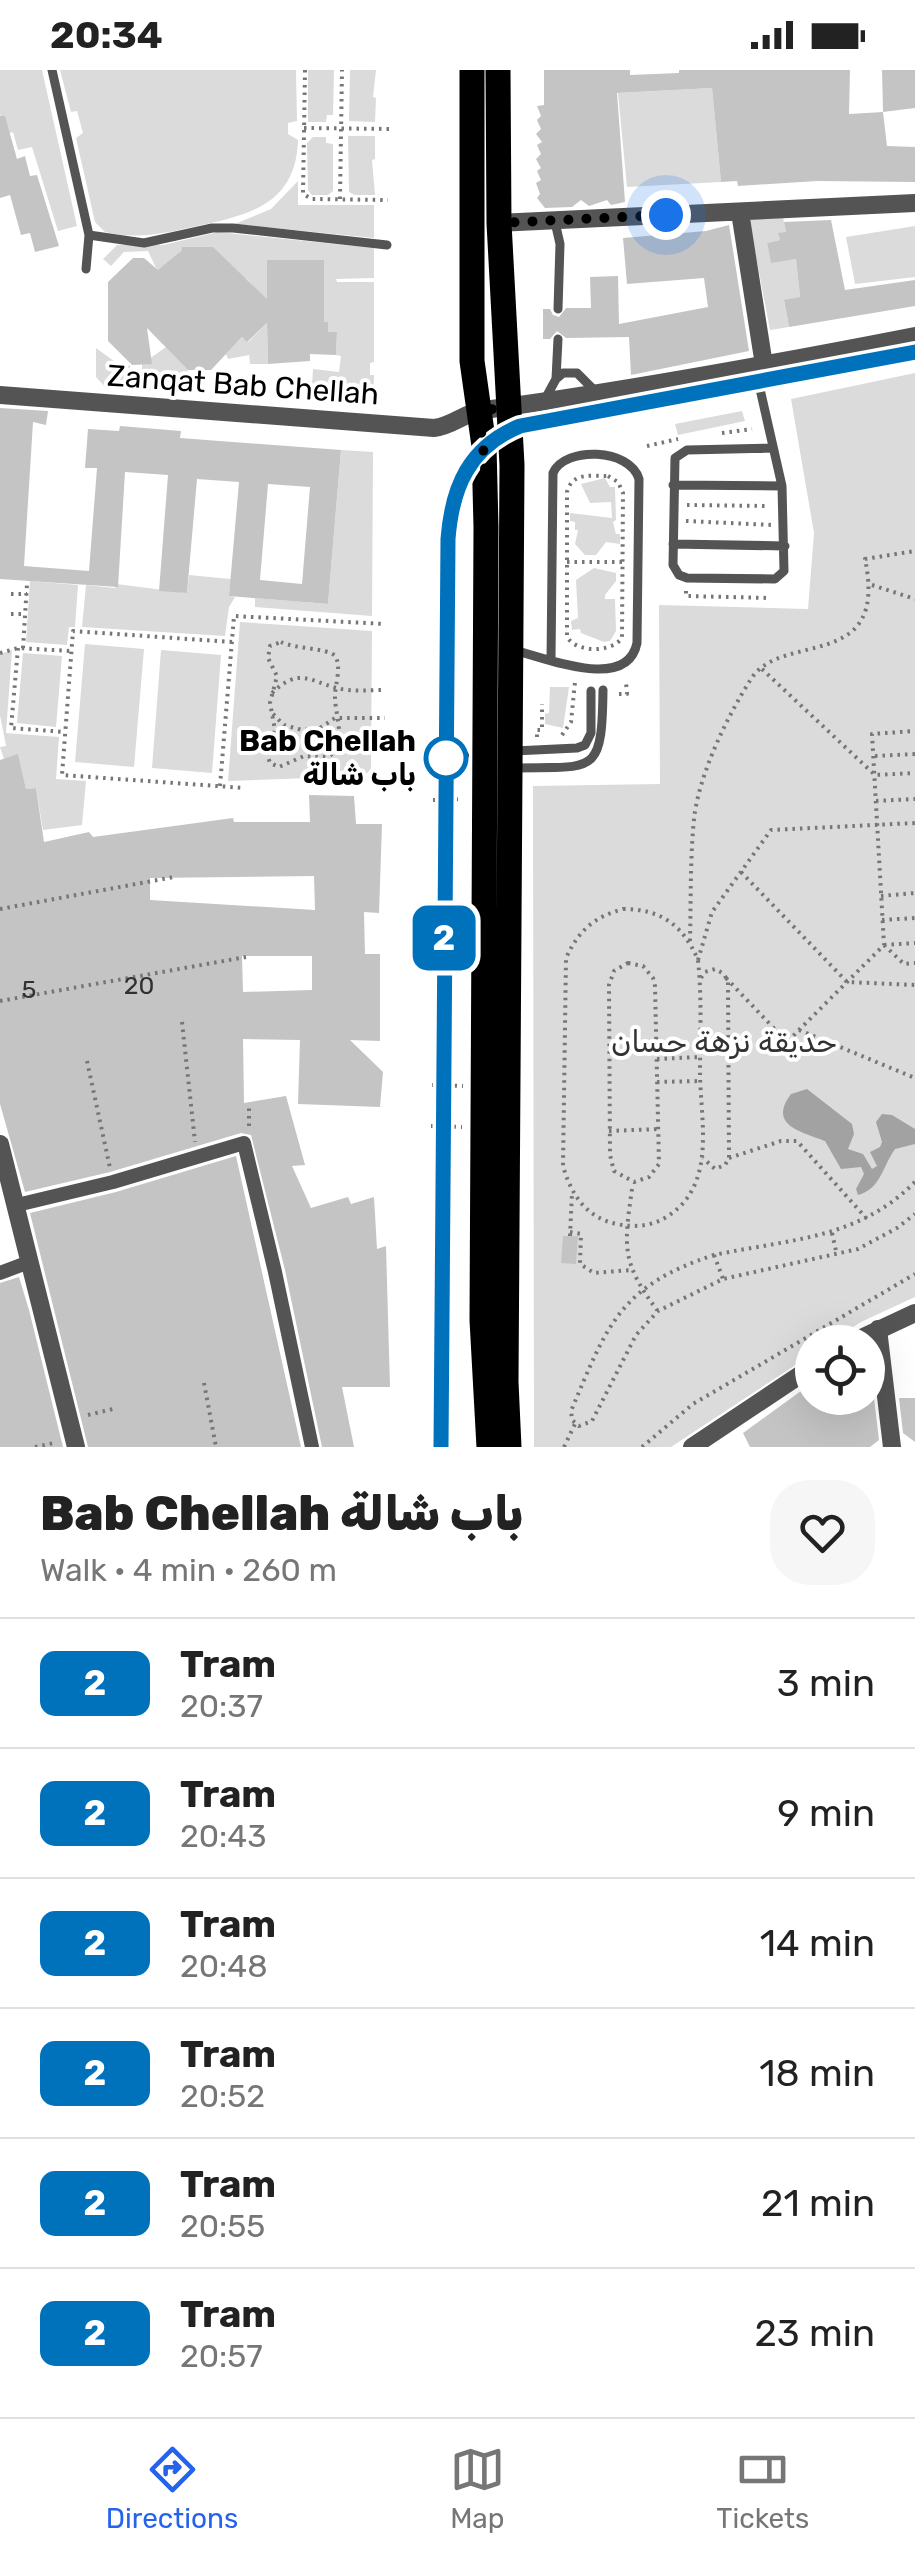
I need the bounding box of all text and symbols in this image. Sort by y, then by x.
text: 20:34 [50,12,163,58]
your location [641,190,691,240]
street label: Zanqat Bab Chellah [106,358,380,412]
place label: Bab Chellah باب شالة [239,723,416,793]
marker: Bab Chellah باب شالة [425,737,467,779]
line badge: 2 [412,906,476,970]
text: 2 [433,917,455,959]
house number: 20 [124,971,154,1000]
house number: 5 [22,975,36,1004]
park label: حديقة نزهة حسان [611,1024,837,1060]
map controls [795,1325,885,1415]
button: locate [795,1325,885,1415]
button: heart [770,1480,875,1585]
text: Bab Chellah باب شالة [40,1485,523,1542]
text: Walk · 4 min · 260 m [40,1551,337,1589]
text: Tram [180,1641,276,1687]
text: 3 min [777,1660,875,1706]
text: 2 [84,1662,106,1704]
text: 20:37 [180,1687,263,1725]
text: Tram [180,1771,276,1817]
text: 9 min [777,1790,875,1836]
text: 2 [84,1792,106,1834]
text: 20:43 [180,1817,266,1855]
text: Tram [180,1901,276,1947]
text: 14 min [760,1920,875,1966]
text: 2 [84,1922,106,1964]
text: 20:48 [180,1947,268,1985]
text: Tram [180,2031,276,2077]
text: 18 min [759,2050,875,2096]
text: 2 [84,2052,106,2094]
text: 20:52 [180,2077,265,2115]
text: Tram [180,2161,276,2207]
text: 21 min [761,2180,875,2226]
text: 2 [84,2182,106,2224]
text: 20:55 [180,2207,265,2245]
text: Tram [180,2291,276,2337]
text: 23 min [755,2310,875,2356]
text: 2 [84,2312,106,2354]
text: 20:57 [180,2337,263,2375]
tab: Directions [106,2442,238,2535]
tab: Map [450,2442,505,2535]
tab: Tickets [716,2442,809,2535]

